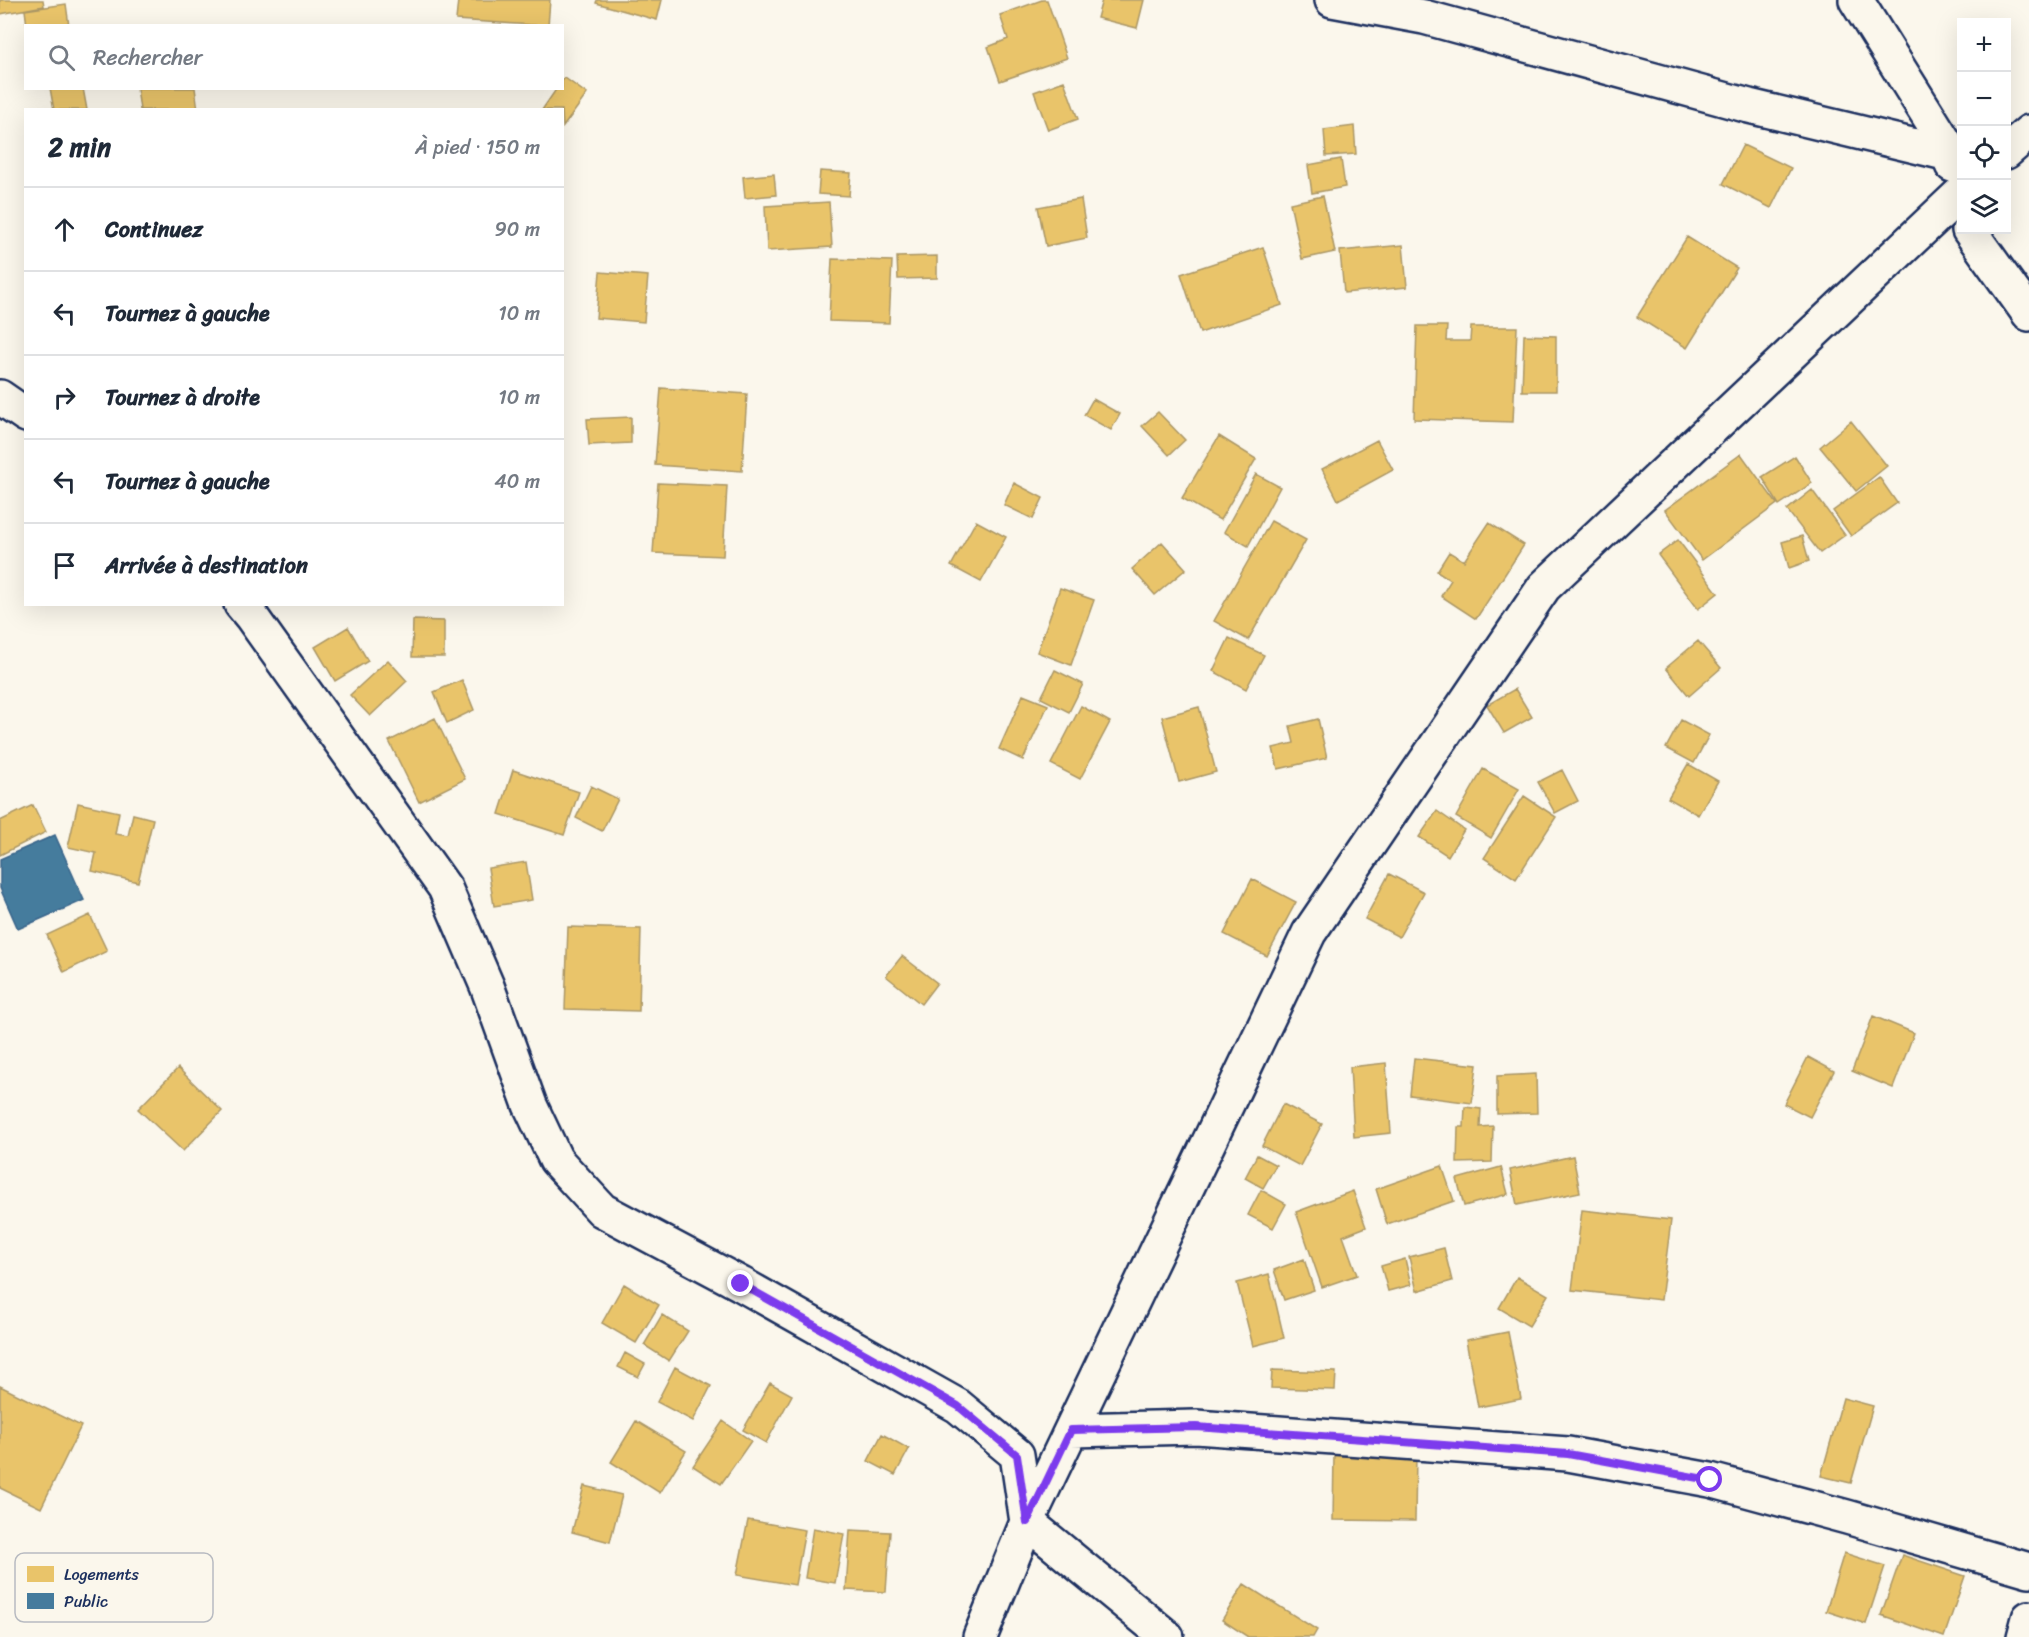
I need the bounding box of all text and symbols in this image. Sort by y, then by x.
map controls [1957,18,2011,234]
button: + [1957,18,2011,72]
search box [24,24,564,90]
text: Rechercher [93,38,203,77]
icon: search [45,41,78,74]
button: − [1957,72,2011,126]
text: 2 min [48,124,111,170]
button: locate [1957,126,2011,180]
text: À pied · 150 m [415,130,540,165]
button: layers [1957,180,2011,234]
text: Continuez [105,210,203,249]
text: 90 m [495,212,540,247]
icon: ahead [48,213,81,246]
text: Tournez à gauche [105,294,270,333]
text: 10 m [498,296,540,331]
icon: left [48,297,81,330]
text: Tournez à droite [105,378,260,417]
text: 10 m [498,380,540,415]
icon: right [48,381,81,414]
text: Tournez à gauche [105,462,270,501]
text: 40 m [494,464,540,499]
icon: left [48,465,81,498]
text: Arrivée à destination [105,546,308,585]
icon: arrive [48,549,81,582]
route end [727,1270,753,1296]
route start [1696,1466,1722,1492]
legend [15,1553,213,1622]
text: Logements [64,1560,140,1589]
text: Public [64,1587,108,1616]

